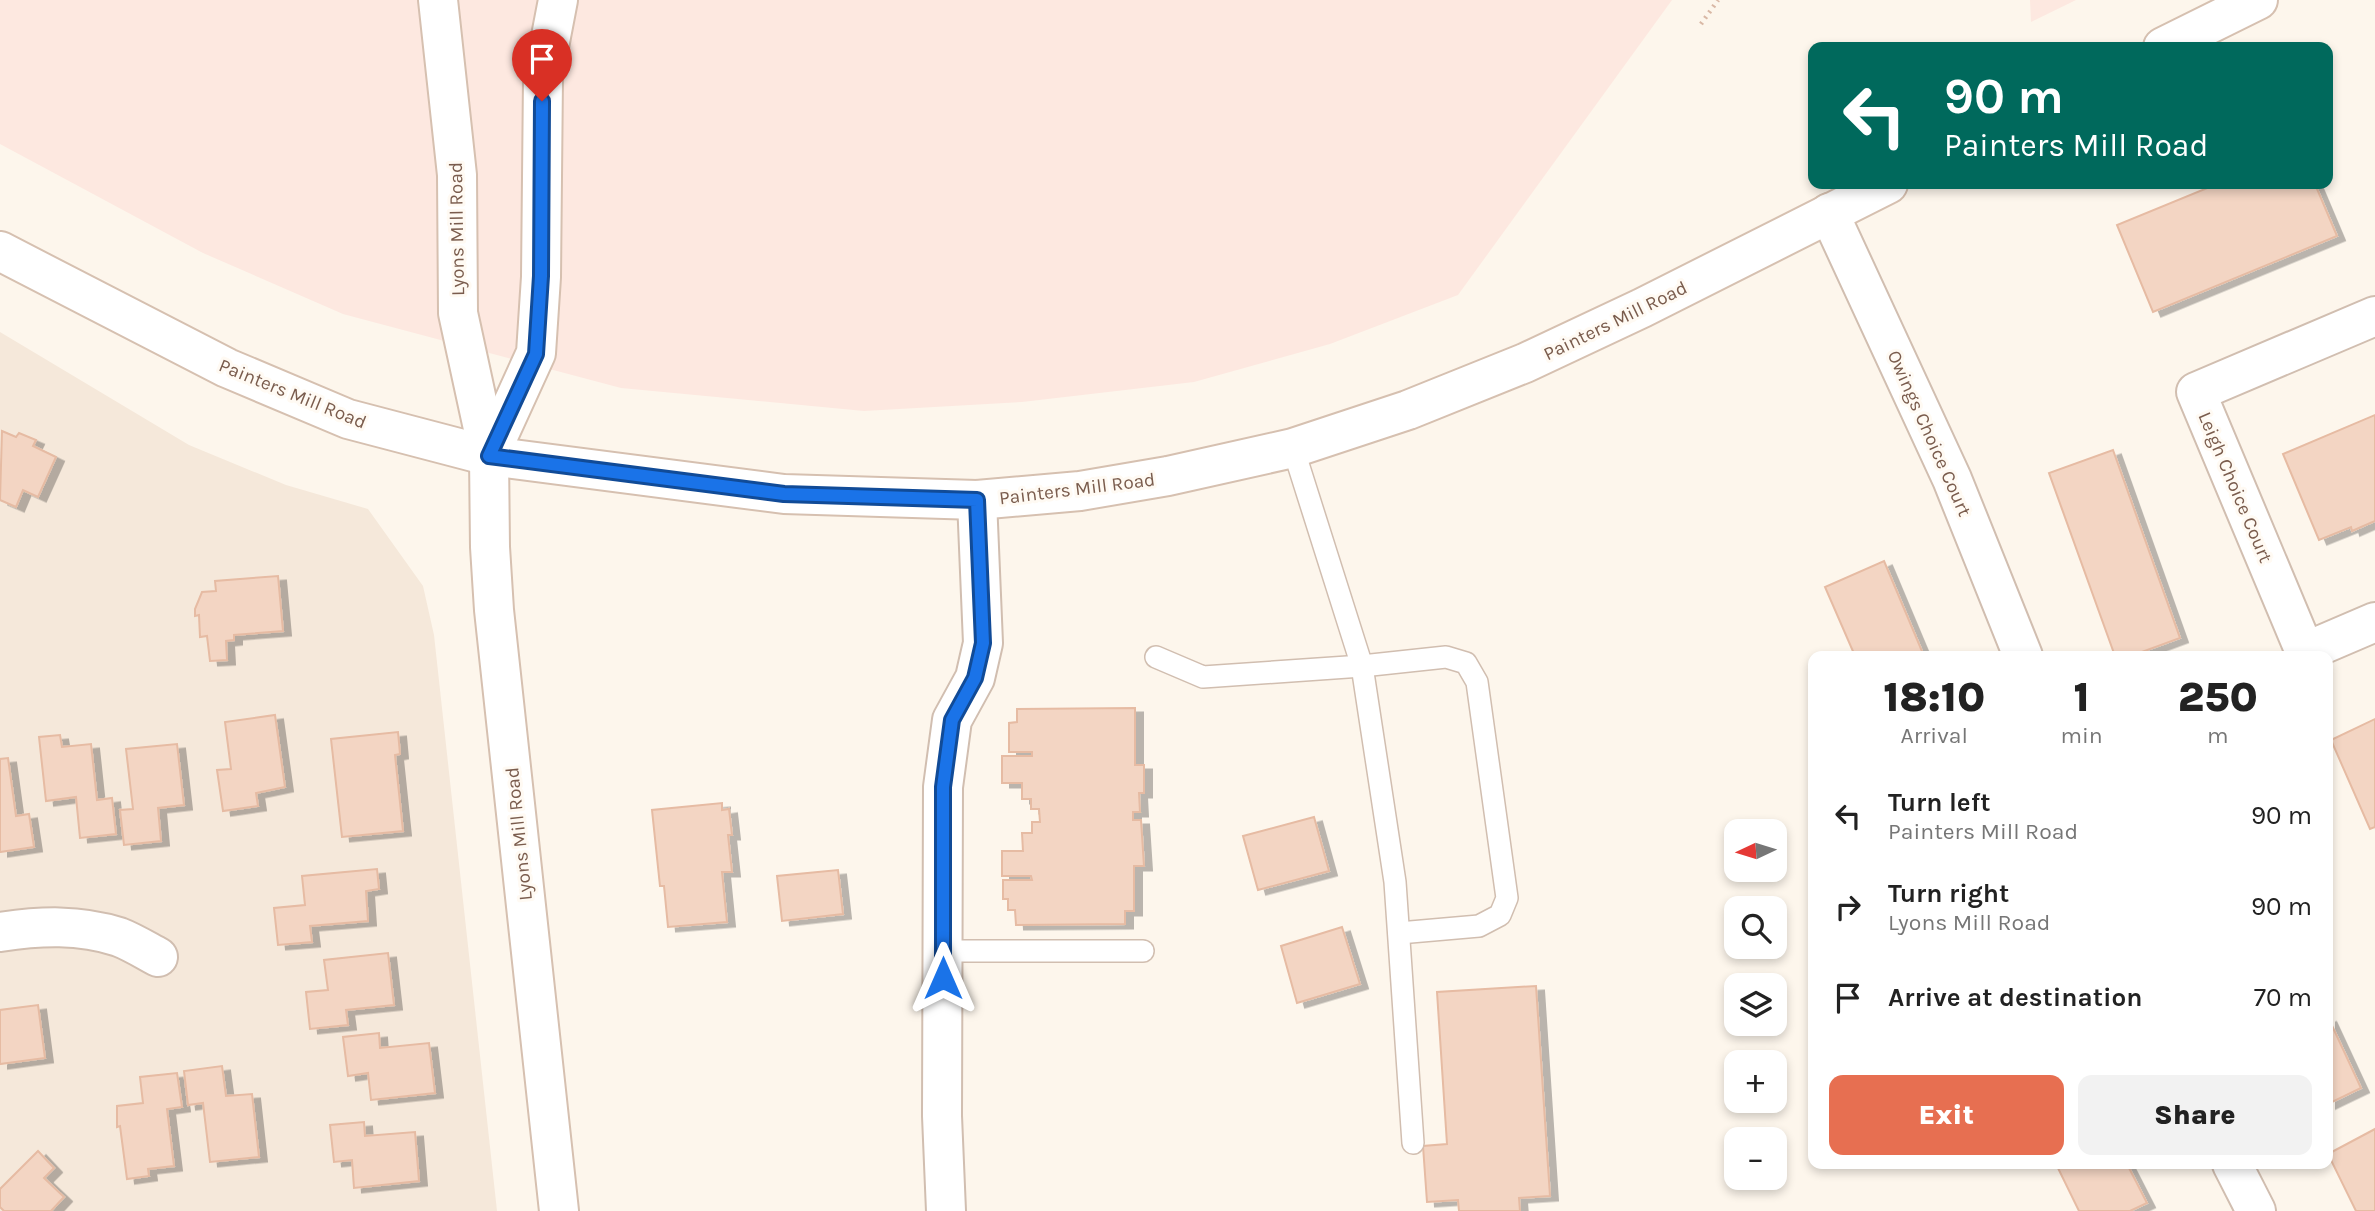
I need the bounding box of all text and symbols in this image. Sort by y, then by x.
pin [512,29,572,101]
icon: arrive [523,40,561,78]
text: 90 m [1944,68,2064,125]
icon: left [1829,70,1920,161]
text: Painters Mill Road [1944,127,2208,164]
street label: Lyons Mill Road [445,162,469,296]
street label: Painters Mill Road [1540,277,1691,365]
street label: Owings Choice Court [1883,347,1976,520]
street label: Painters Mill Road [216,354,370,434]
street label: Leigh Choice Court [2193,409,2277,566]
street label: Painters Mill Road [998,469,1156,509]
text: 18:10 [1883,672,1985,722]
text: 1 [2073,672,2090,722]
text: 250 [2178,672,2258,722]
text: Arrival [1901,722,1968,749]
text: min [2060,722,2103,749]
text: m [2207,722,2229,749]
street label: Lyons Mill Road [501,766,537,902]
text: Turn left [1888,787,1990,818]
icon: left [1829,797,1867,835]
text: 90 m [2251,800,2312,831]
text: Painters Mill Road [1888,818,2078,845]
north arrow [1724,819,1787,882]
map controls [1724,819,1787,1190]
text: Turn right [1888,878,2009,909]
icon: right [1829,888,1867,926]
text: 90 m [2251,891,2312,922]
button: search [1724,896,1787,959]
text: Lyons Mill Road [1888,909,2050,936]
position arrow [906,941,980,1015]
button: layers [1724,973,1787,1036]
icon: arrive [1829,979,1867,1017]
text: Arrive at destination [1888,982,2142,1013]
text: 70 m [2254,982,2312,1013]
button: + [1724,1050,1787,1113]
button: Exit [1829,1075,2064,1155]
button: Share [2078,1075,2312,1155]
button: − [1724,1127,1787,1190]

